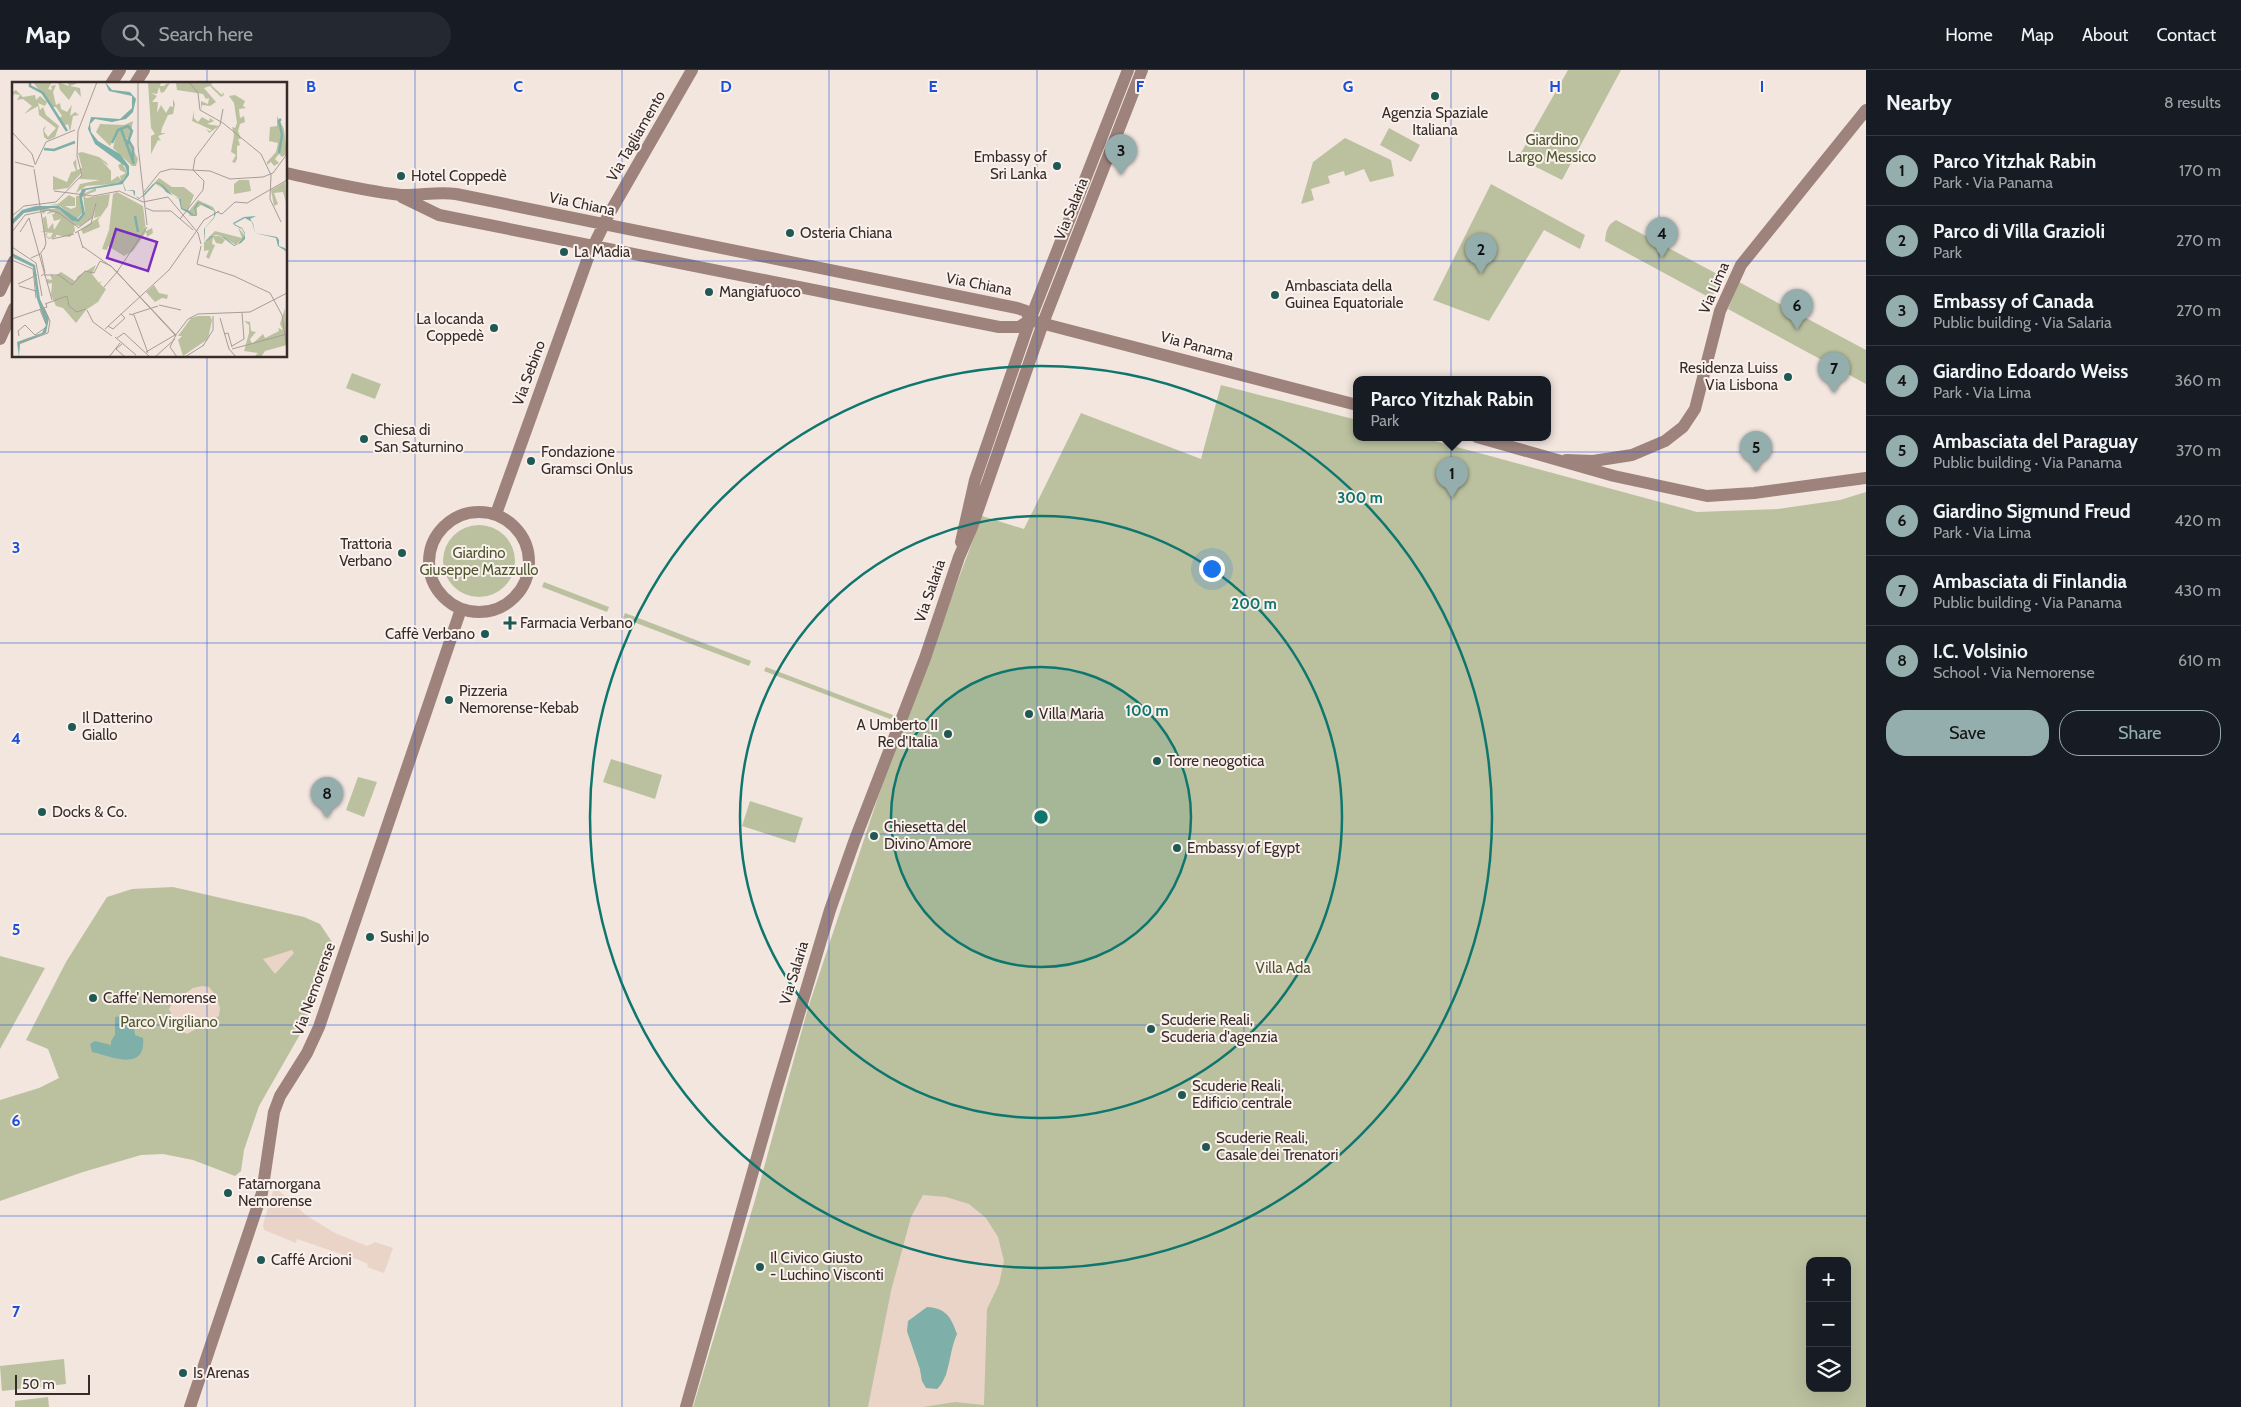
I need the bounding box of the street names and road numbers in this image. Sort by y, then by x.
street label: Via Tagliamento [603,88,669,184]
street label: Via Salaria [1050,175,1092,243]
street label: Via Chiana [547,188,617,220]
street label: Via Lima [1695,259,1733,317]
street label: Via Chiana [944,269,1014,299]
street label: Via Panama [1158,328,1236,365]
street label: Via Sebino [509,338,549,408]
street label: Via Salaria [911,556,949,625]
street label: Via Salaria [776,938,812,1007]
street label: Via Nemorense [289,940,339,1038]

